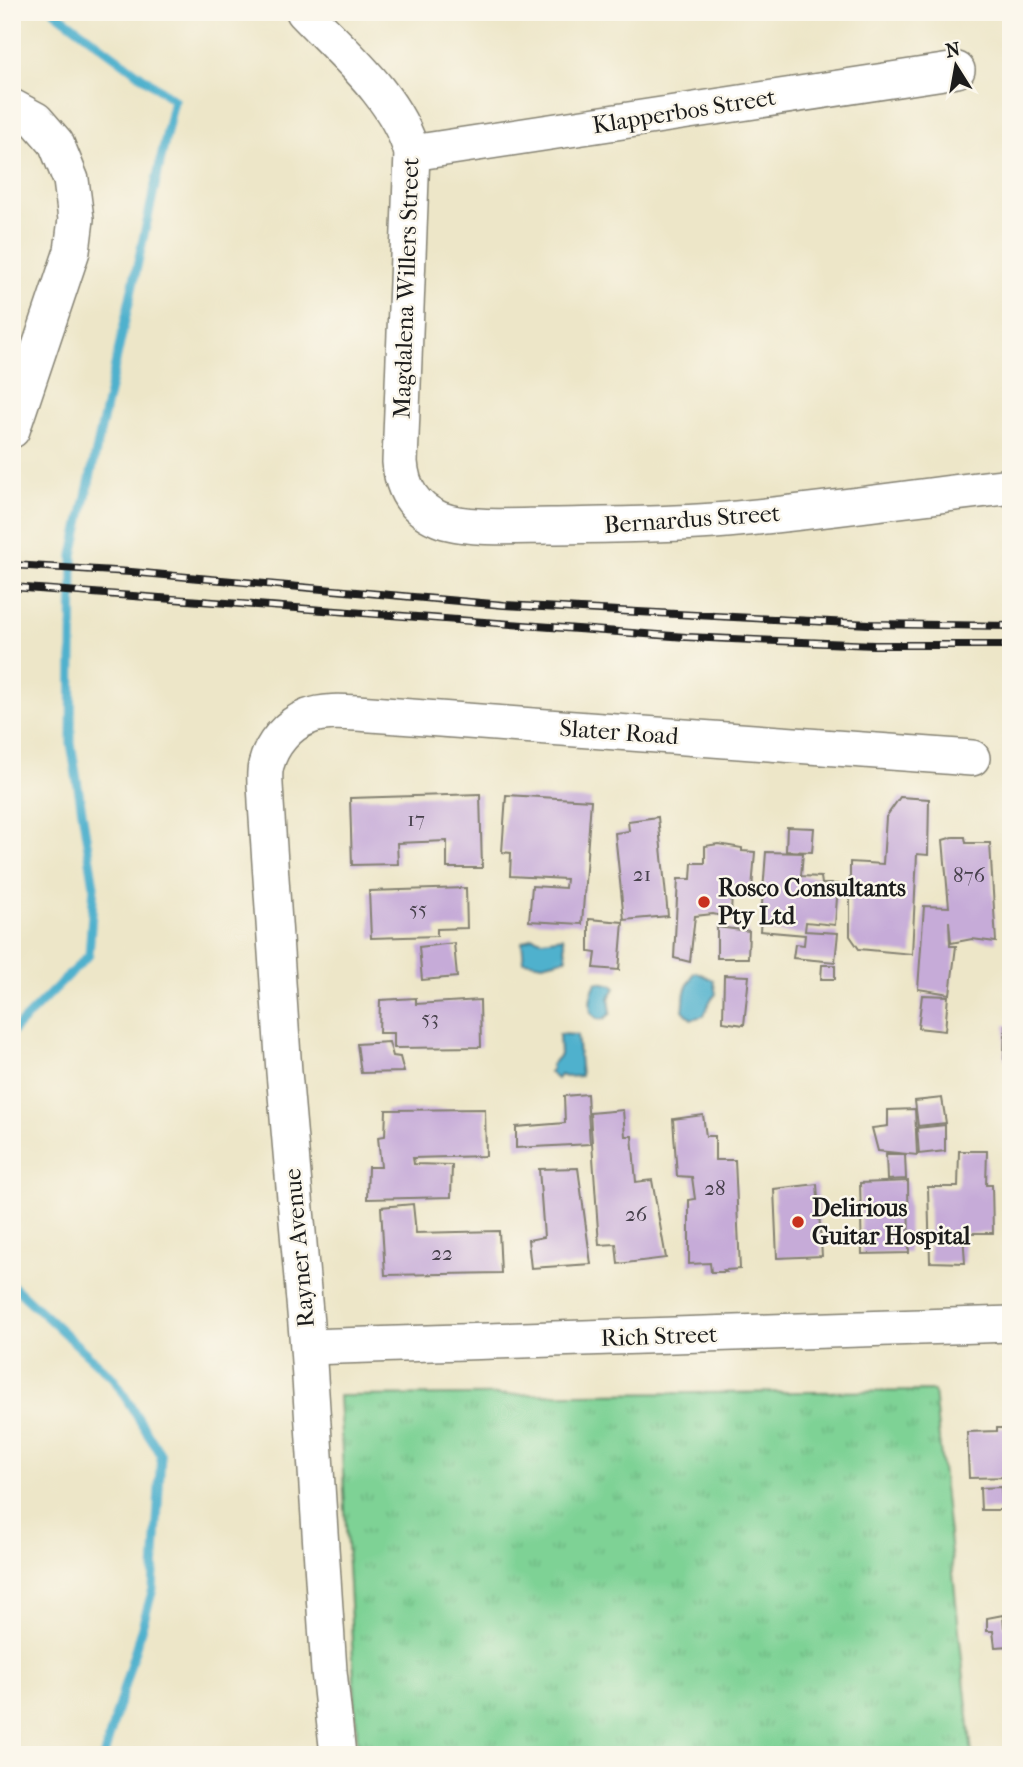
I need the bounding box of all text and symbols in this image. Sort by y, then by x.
north arrow [922,32,992,102]
text: N [944,38,963,62]
street label: Klapperbos Street [590,83,778,139]
street label: Magdalena Willers Street [387,156,425,419]
street label: Bernardus Street [603,499,781,539]
street label: Slater Road [558,714,680,750]
house number: 17 [407,807,425,831]
house number: 21 [633,862,651,886]
house number: 876 [953,863,986,887]
place label: Rosco Consultants Pty Ltd [718,874,906,930]
marker: Rosco Consultants Pty Ltd [696,894,712,910]
house number: 55 [409,897,427,921]
house number: 53 [421,1006,439,1030]
street label: Rayner Avenue [278,1167,320,1329]
house number: 28 [704,1176,726,1200]
place label: Delirious Guitar Hospital [812,1194,971,1250]
house number: 26 [625,1202,648,1226]
marker: Delirious Guitar Hospital [790,1214,806,1230]
house number: 22 [431,1241,453,1265]
street label: Rich Street [600,1320,718,1352]

